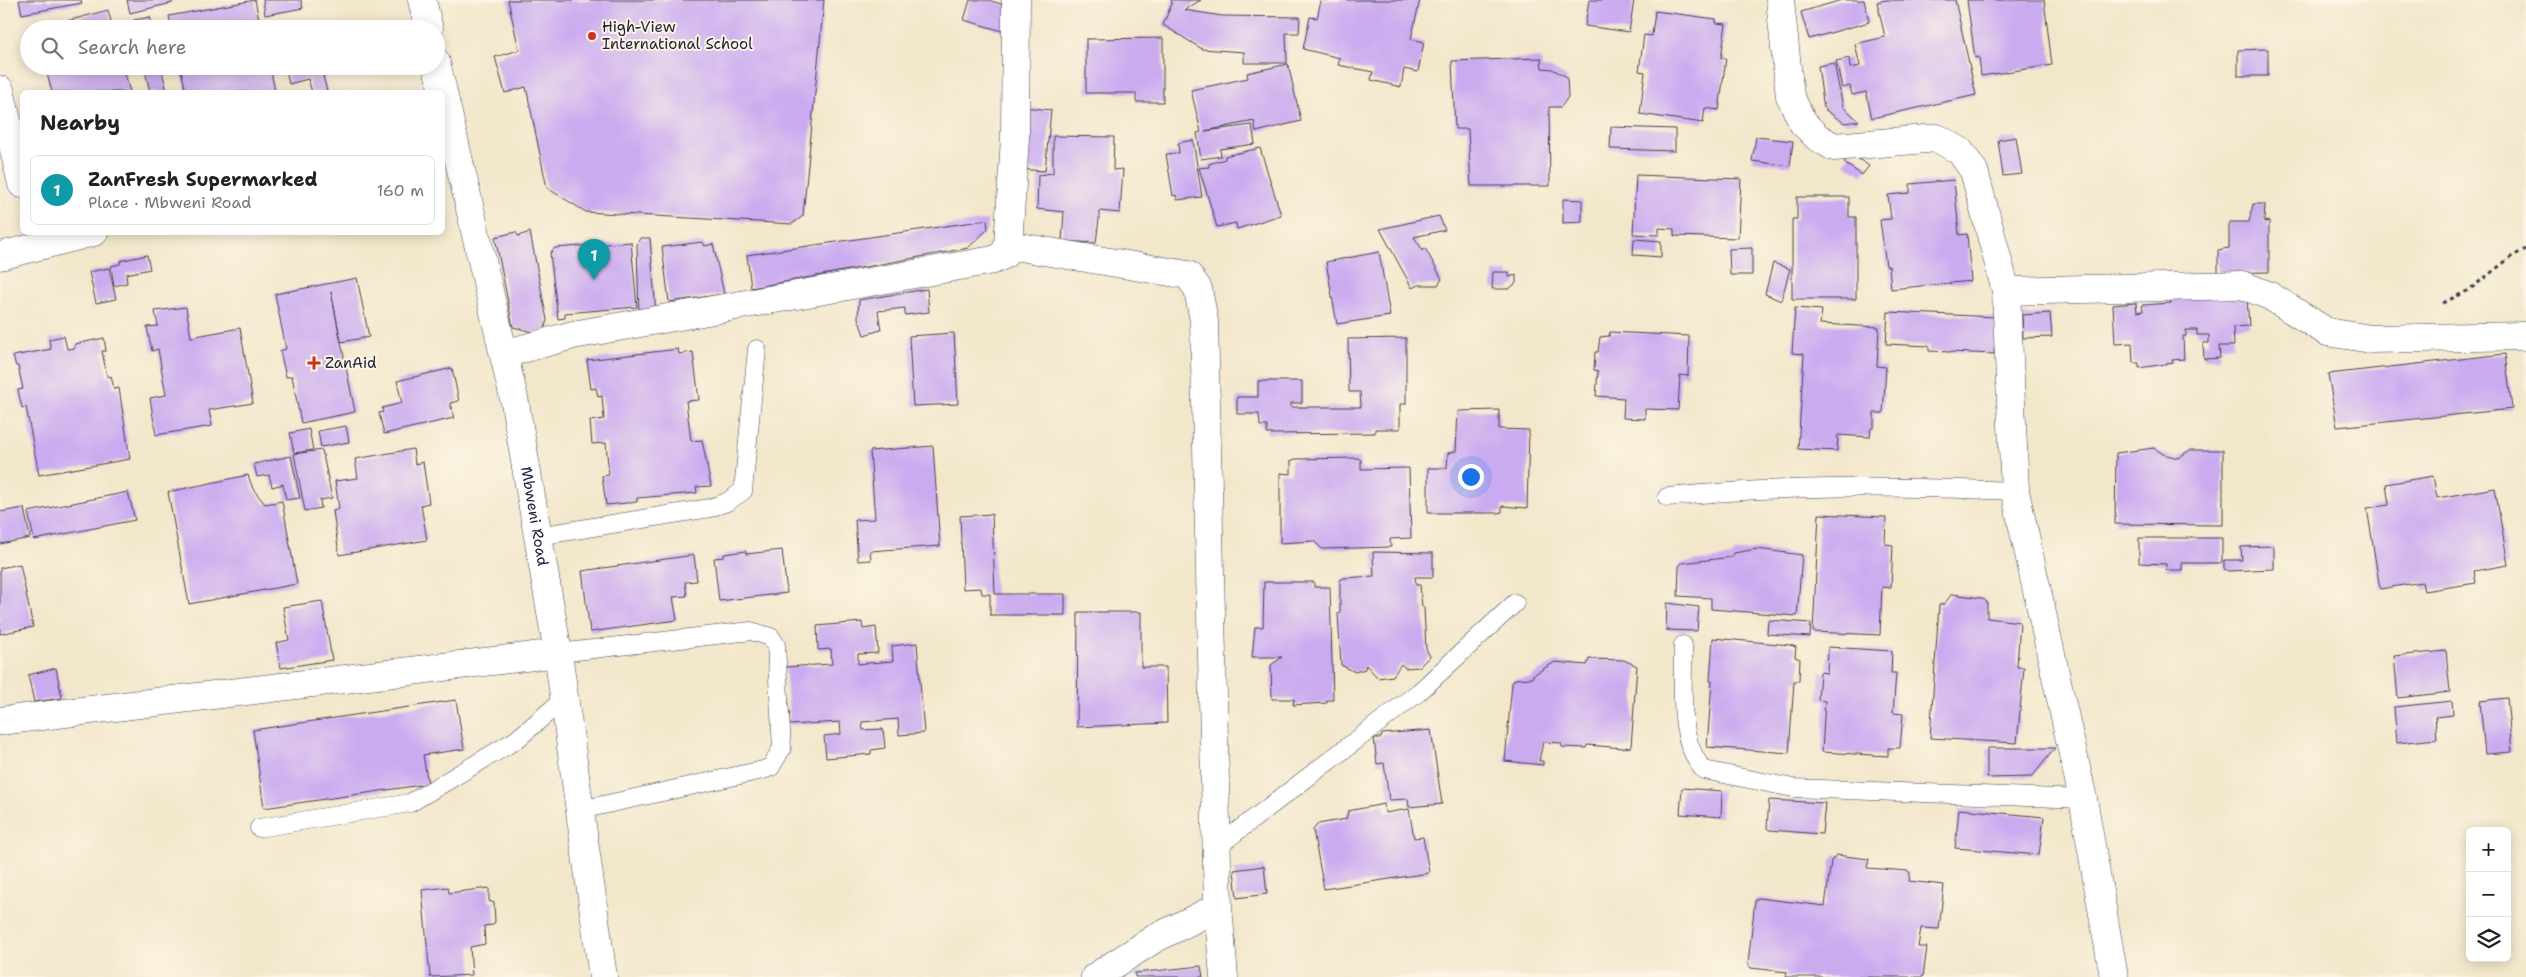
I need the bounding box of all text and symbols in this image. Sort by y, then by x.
place label: High-View International School [602,17,753,54]
search box [20,20,445,75]
marker: High-View International School [586,30,598,42]
icon: search [38,34,66,62]
text: Search here [78,35,187,60]
text: Nearby [40,109,120,137]
text: ZanFresh Supermarked [88,167,318,192]
text: 1 [53,180,61,201]
text: 160 m [377,180,424,201]
text: Place · Mbweni Road [88,192,251,213]
pin: 1 [578,239,610,280]
place label: ZanAid [325,353,377,373]
marker: ZanAid [307,356,321,370]
your location [1458,464,1484,490]
street label: Mbweni Road [516,465,553,568]
map controls [2466,827,2511,962]
button: + [2466,827,2511,872]
button: − [2466,872,2511,917]
button: layers [2466,917,2511,962]

